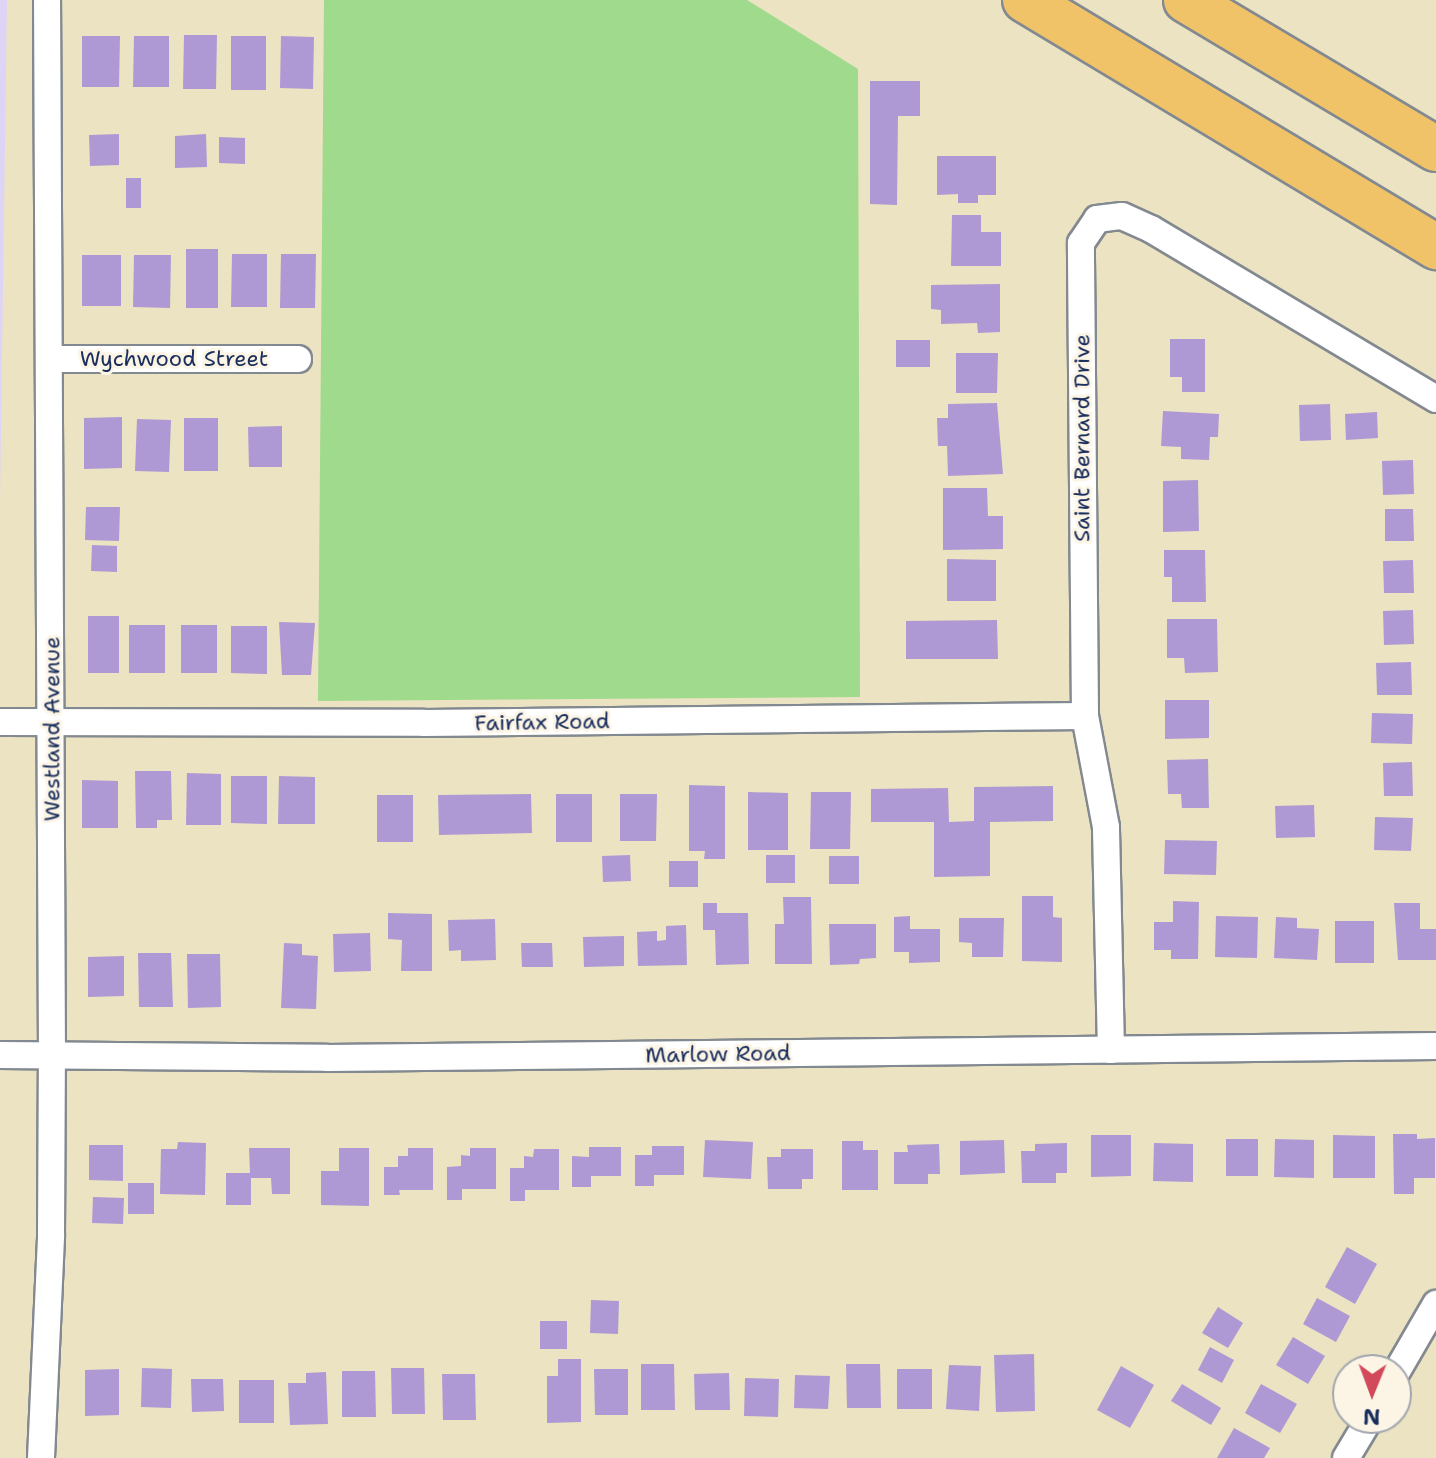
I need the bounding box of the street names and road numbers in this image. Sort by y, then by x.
street label: Saint Bernard Drive [1069,334,1095,542]
street label: Wychwood Street [80,346,268,372]
street label: Westland Avenue [39,637,65,821]
street label: Fairfax Road [474,708,610,736]
street label: Marlow Road [645,1040,791,1068]

